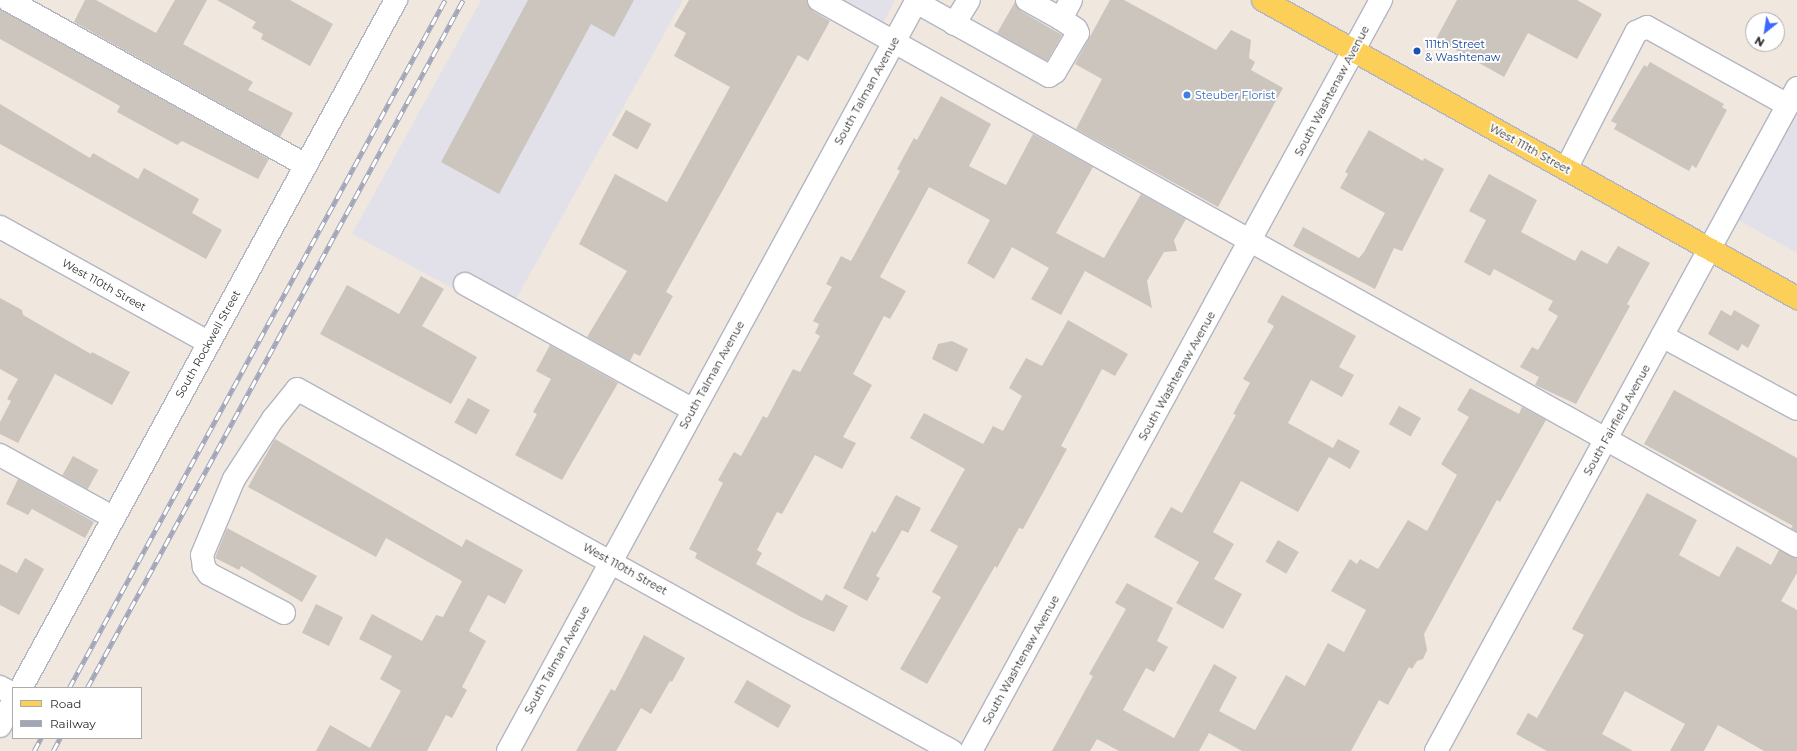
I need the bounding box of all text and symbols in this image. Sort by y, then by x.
north arrow [1745,12,1785,52]
street label: South Washtenaw Avenue [1292,24,1372,158]
text: N [1752,33,1767,50]
street label: South Talman Avenue [832,35,902,147]
place label: 111th Street & Washtenaw [1425,38,1501,64]
marker: 111th Street & Washtenaw [1412,46,1422,56]
place label: Steuber Florist [1195,88,1275,102]
marker: Steuber Florist [1182,90,1192,100]
street label: West 111th Street [1487,121,1573,177]
street label: West 110th Street [60,256,148,314]
street label: South Rockwell Street [173,288,243,400]
street label: South Washtenaw Avenue [1136,309,1218,443]
street label: South Talman Avenue [677,319,747,431]
street label: South Fairfield Avenue [1581,362,1653,478]
street label: West 110th Street [581,540,669,598]
street label: South Washtenaw Avenue [980,593,1062,727]
street label: South Talman Avenue [522,604,592,716]
legend [12,687,142,739]
text: Road [50,696,81,711]
text: Railway [50,716,96,731]

